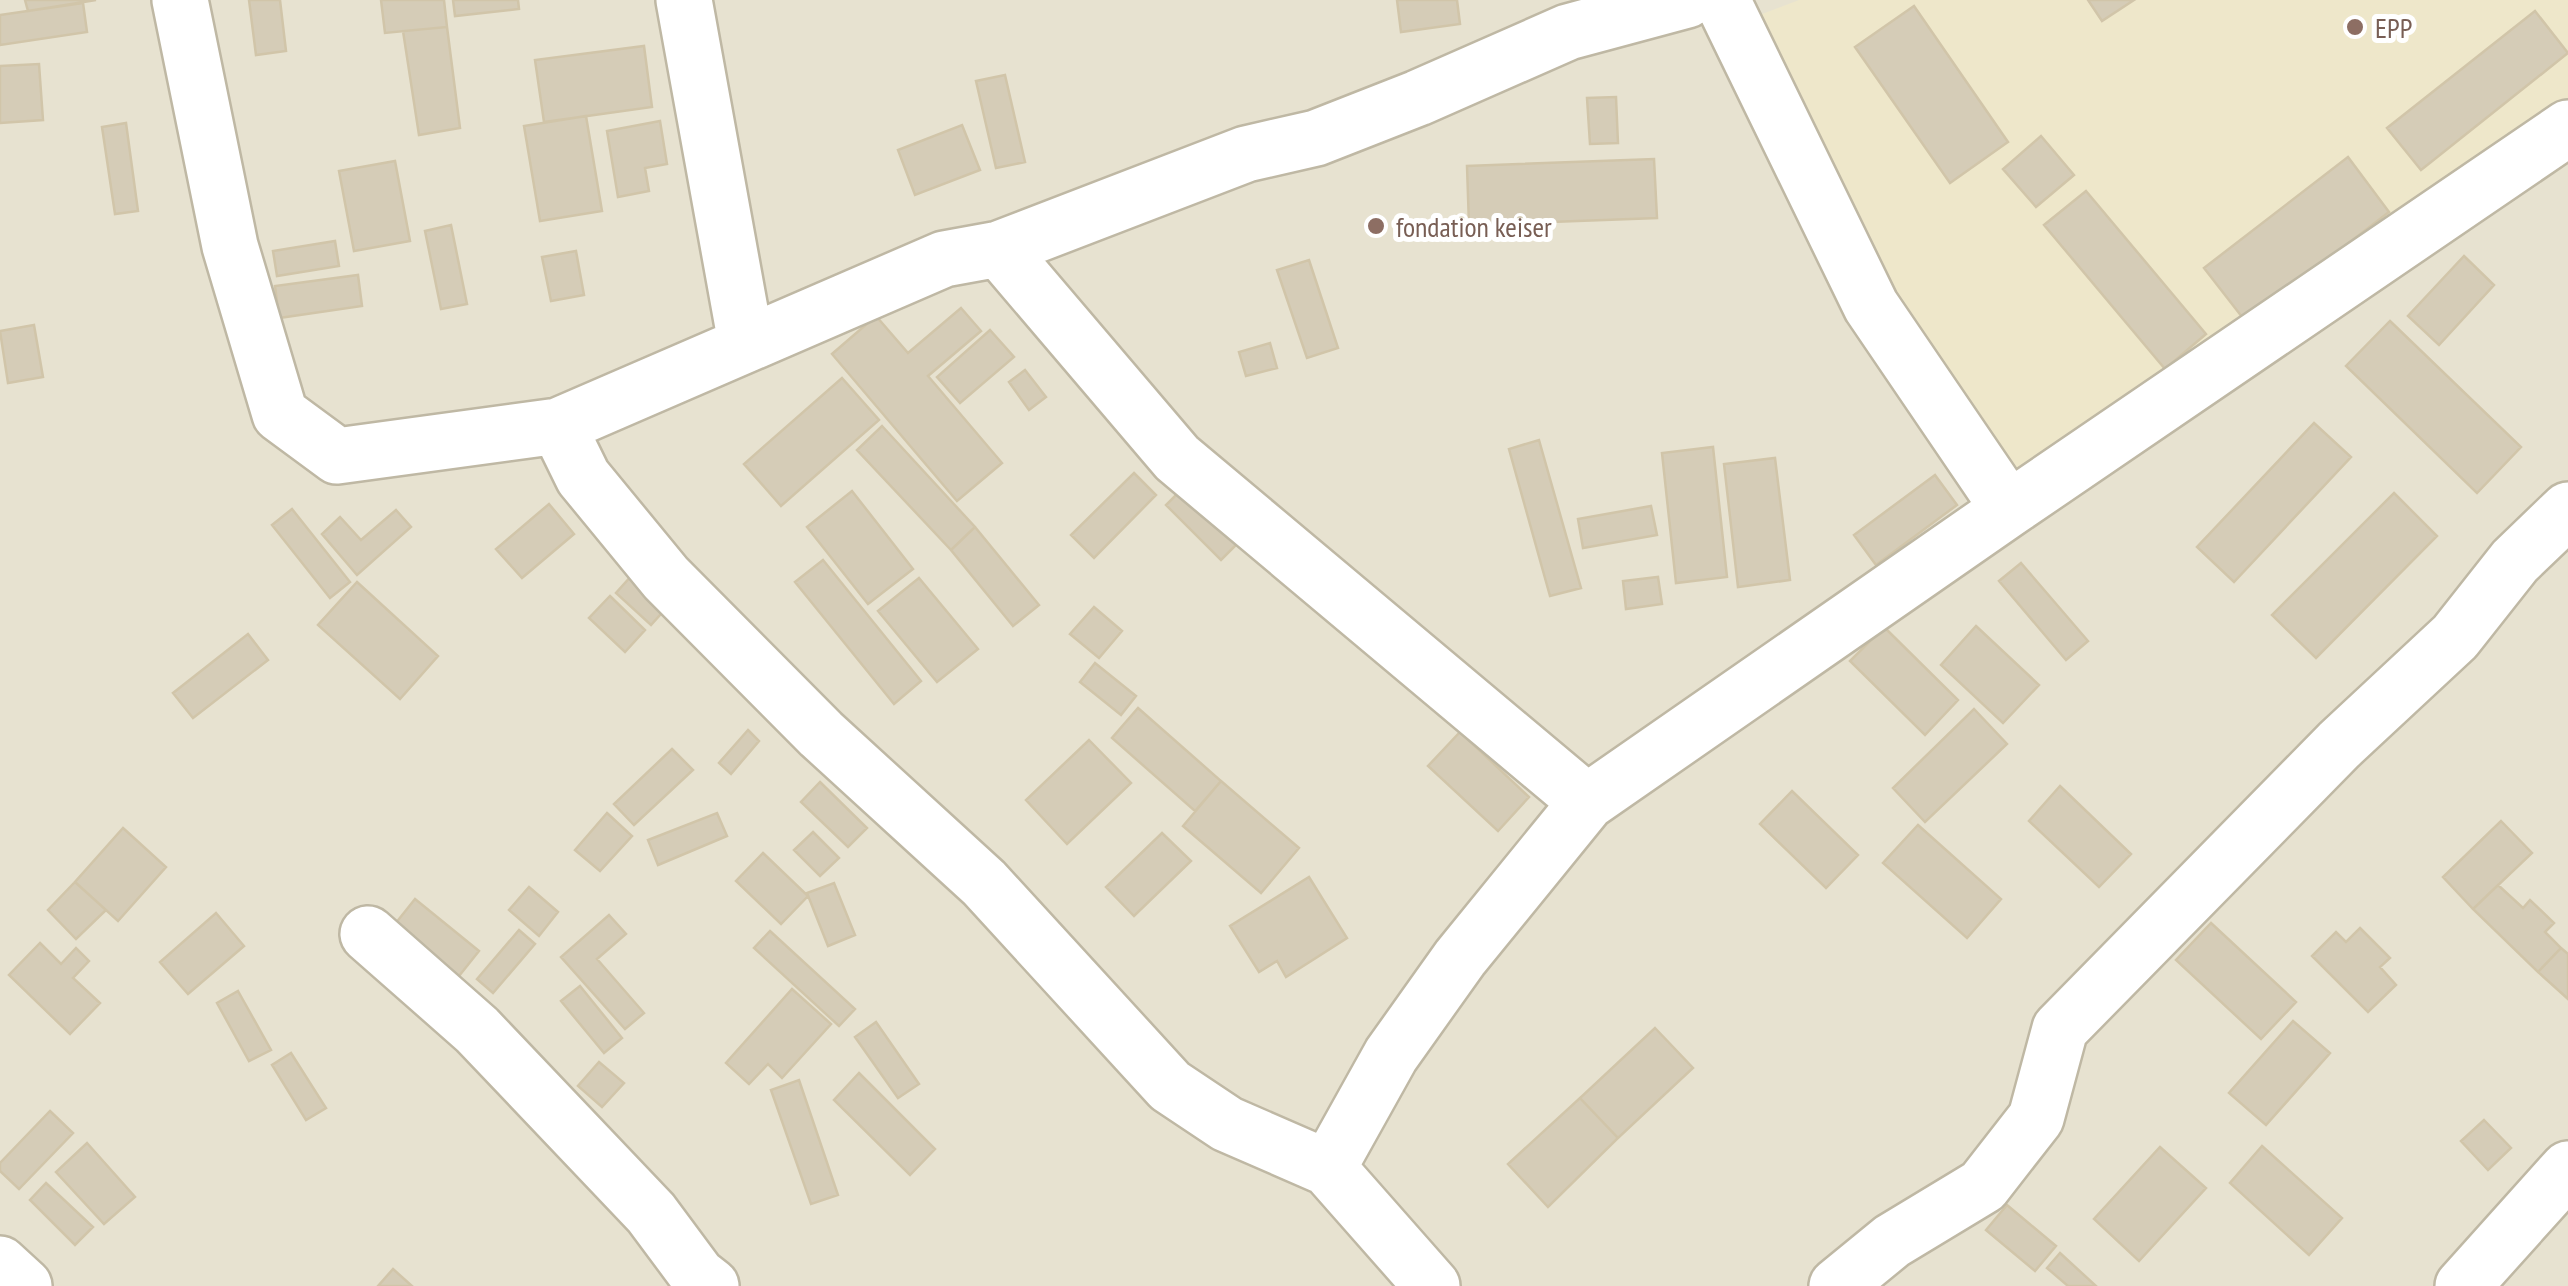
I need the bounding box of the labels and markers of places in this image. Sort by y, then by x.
place label: EPP [2375,9,2412,46]
marker: EPP [2344,16,2366,38]
place label: fondation keiser [1396,208,1552,245]
marker: fondation keiser [1365,215,1387,237]

